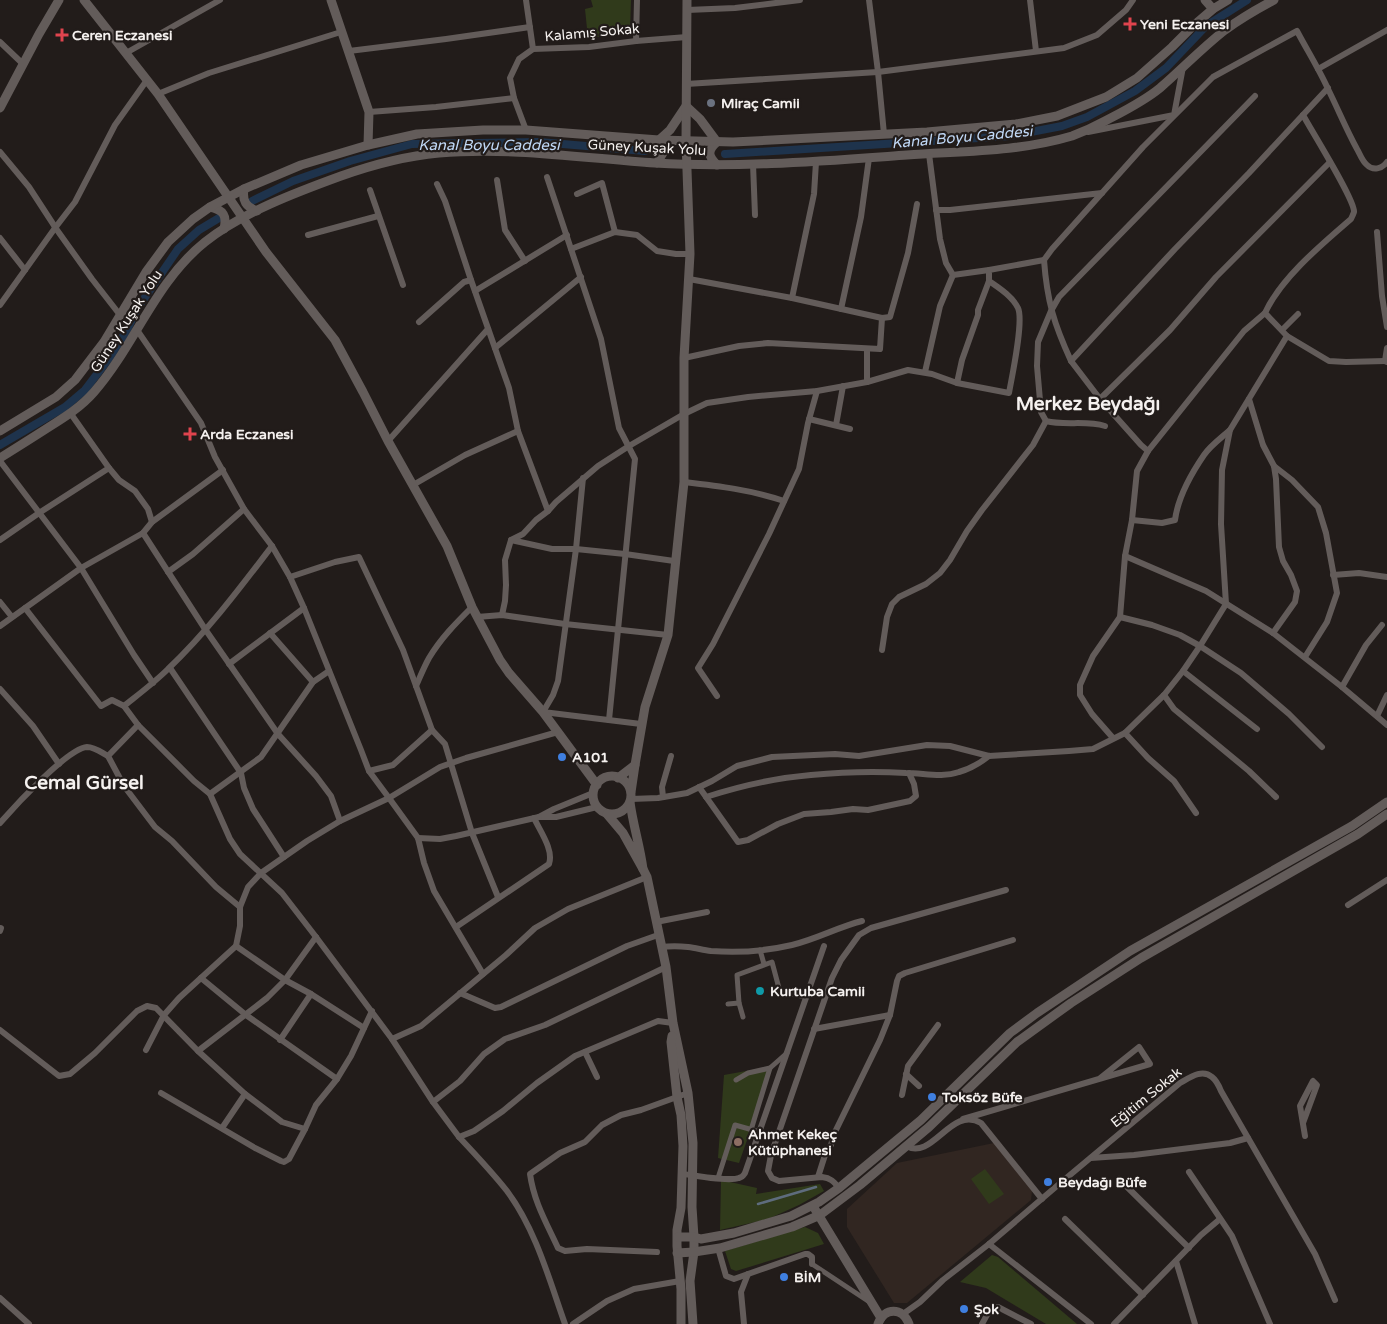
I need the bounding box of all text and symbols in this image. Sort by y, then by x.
place label: Yeni Eczanesi [1140,16,1229,33]
marker: Yeni Eczanesi [1124,18,1136,30]
street label: Kalamış Sokak [544,20,641,45]
place label: Ceren Eczanesi [72,27,172,44]
marker: Ceren Eczanesi [56,29,68,41]
place label: Miraç Camii [721,95,800,112]
marker: Miraç Camii [705,97,717,109]
water label: Kanal Boyu Caddesi [891,122,1035,152]
water label: Kanal Boyu Caddesi [418,136,562,154]
street label: Güney Kuşak Yolu [587,136,707,159]
street label: Güney Kuşak Yolu [87,267,166,376]
district label: Merkez Beydağı [1016,393,1160,416]
place label: Arda Eczanesi [200,426,294,443]
marker: Arda Eczanesi [184,428,196,440]
place label: A101 [572,749,609,766]
marker: A101 [556,751,568,763]
district label: Cemal Gürsel [24,772,144,794]
place label: Kurtuba Camii [770,983,865,1000]
marker: Kurtuba Camii [754,985,766,997]
street label: Eğitim Sokak [1107,1063,1186,1131]
place label: Toksöz Büfe [941,1089,1023,1106]
marker: Toksöz Büfe [926,1091,938,1103]
place label: Ahmet Kekeç Kütüphanesi [748,1126,837,1159]
marker: Ahmet Kekeç Kütüphanesi [732,1136,744,1148]
place label: Beydağı Büfe [1058,1174,1147,1191]
marker: Beydağı Büfe [1042,1176,1054,1188]
place label: BİM [794,1269,821,1286]
marker: BİM [778,1271,790,1283]
place label: Şok [974,1301,999,1318]
marker: Şok [958,1303,970,1315]

